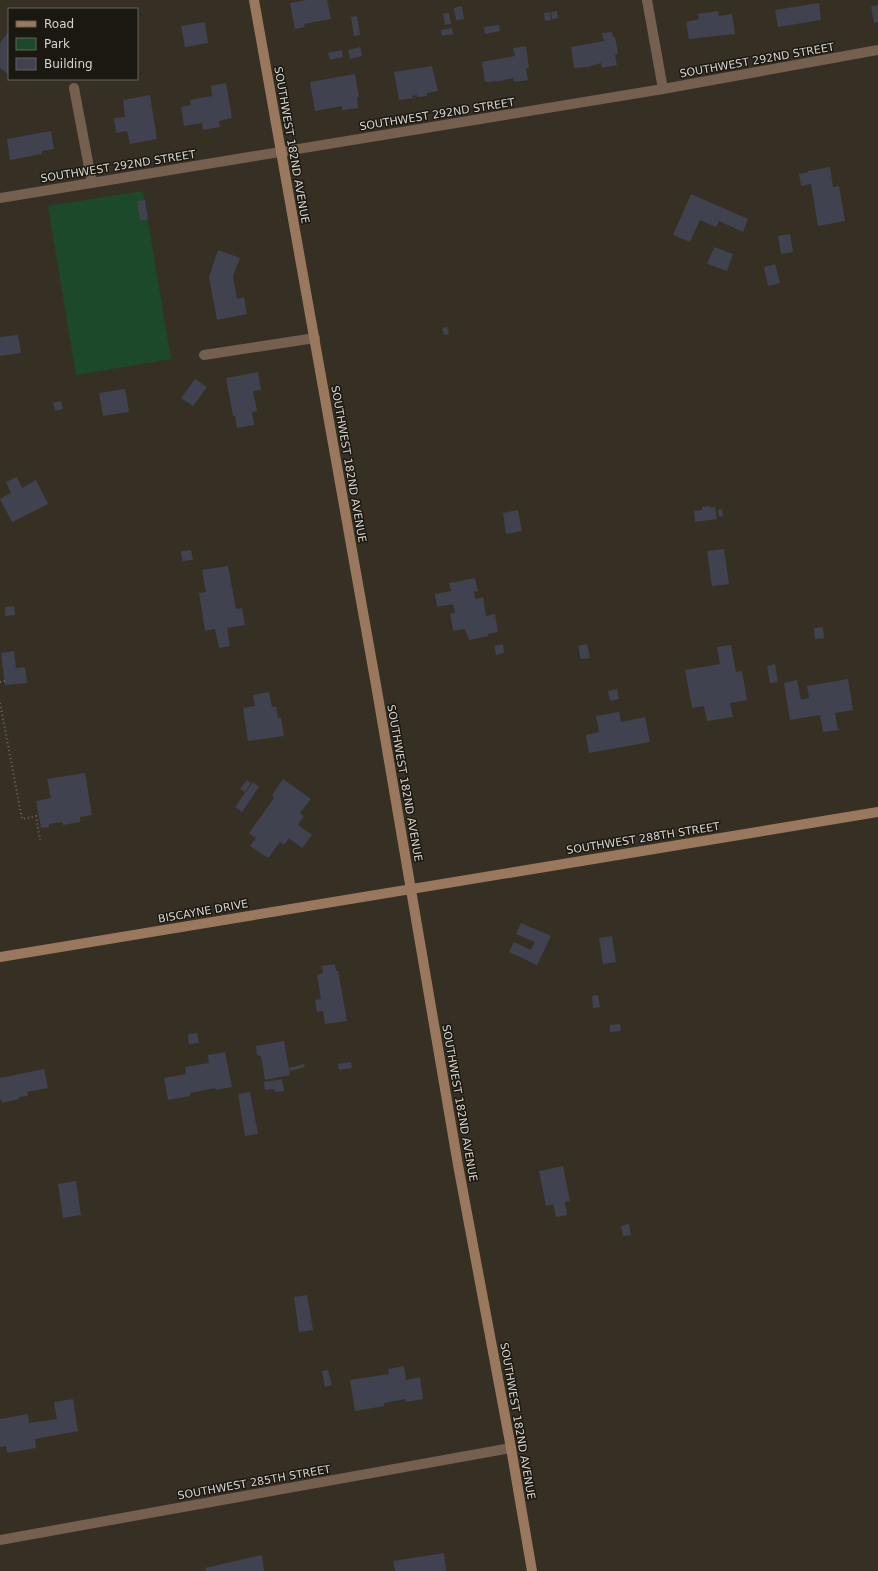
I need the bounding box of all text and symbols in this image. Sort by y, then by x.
legend [8,8,138,80]
text: Road [44,17,74,31]
text: Park [44,37,70,51]
street label: SOUTHWEST 292ND STREET [679,40,836,81]
text: Building [44,57,93,71]
street label: SOUTHWEST 182ND AVENUE [271,65,312,225]
street label: SOUTHWEST 292ND STREET [359,96,516,133]
street label: SOUTHWEST 292ND STREET [40,148,197,185]
street label: SOUTHWEST 182ND AVENUE [328,384,369,544]
street label: SOUTHWEST 182ND AVENUE [384,703,425,863]
street label: SOUTHWEST 288TH STREET [565,820,721,857]
street label: BISCAYNE DRIVE [157,897,249,926]
street label: SOUTHWEST 182ND AVENUE [439,1023,480,1183]
street label: SOUTHWEST 182ND AVENUE [497,1341,538,1501]
street label: SOUTHWEST 285TH STREET [177,1463,332,1502]

